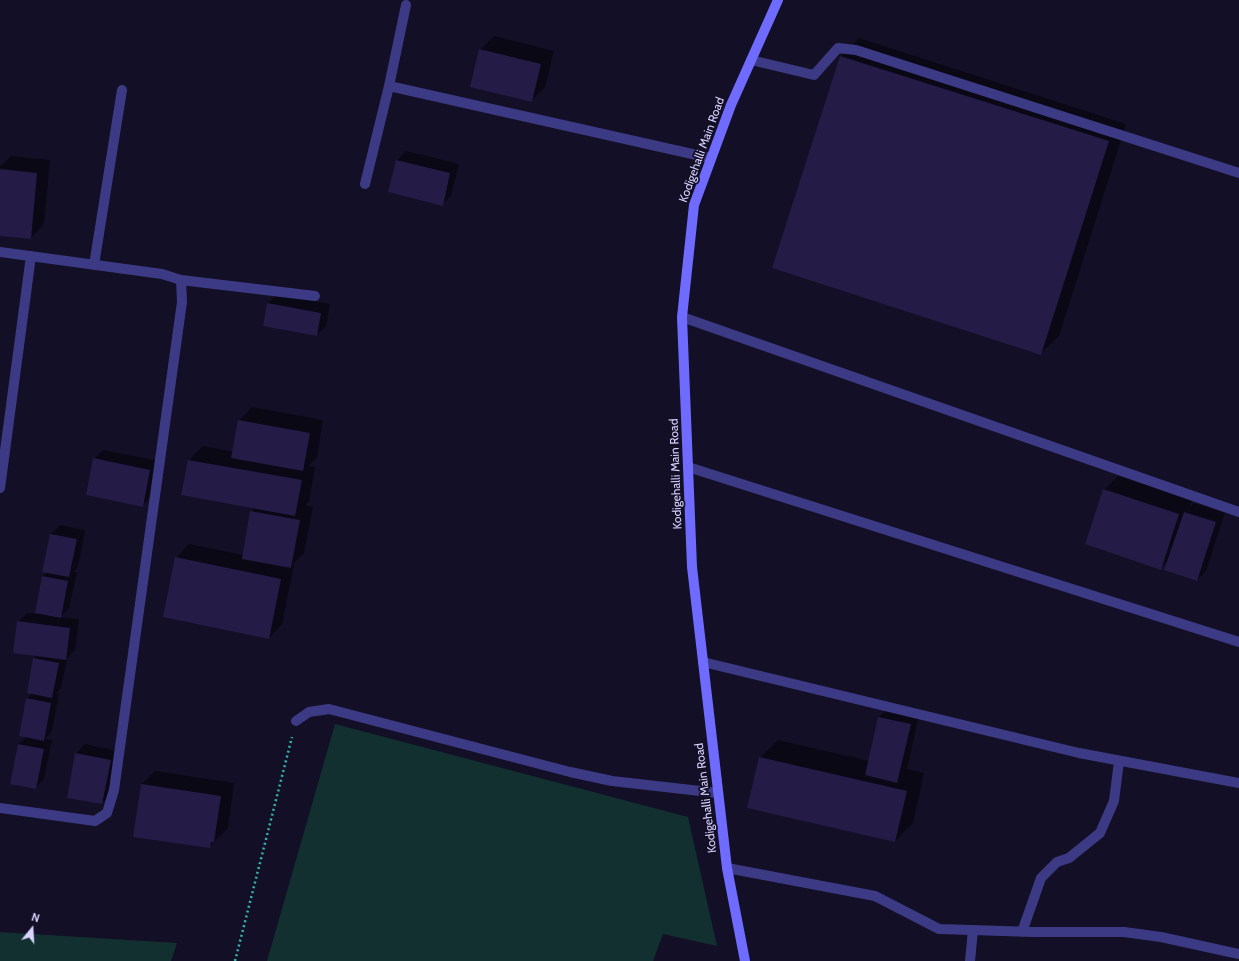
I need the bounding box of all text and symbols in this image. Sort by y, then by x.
street label: Kodigehalli Main Road [676,95,728,205]
street label: Kodigehalli Main Road [667,418,685,530]
street label: Kodigehalli Main Road [692,742,720,854]
north arrow [12,909,52,949]
text: N [30,910,42,925]

